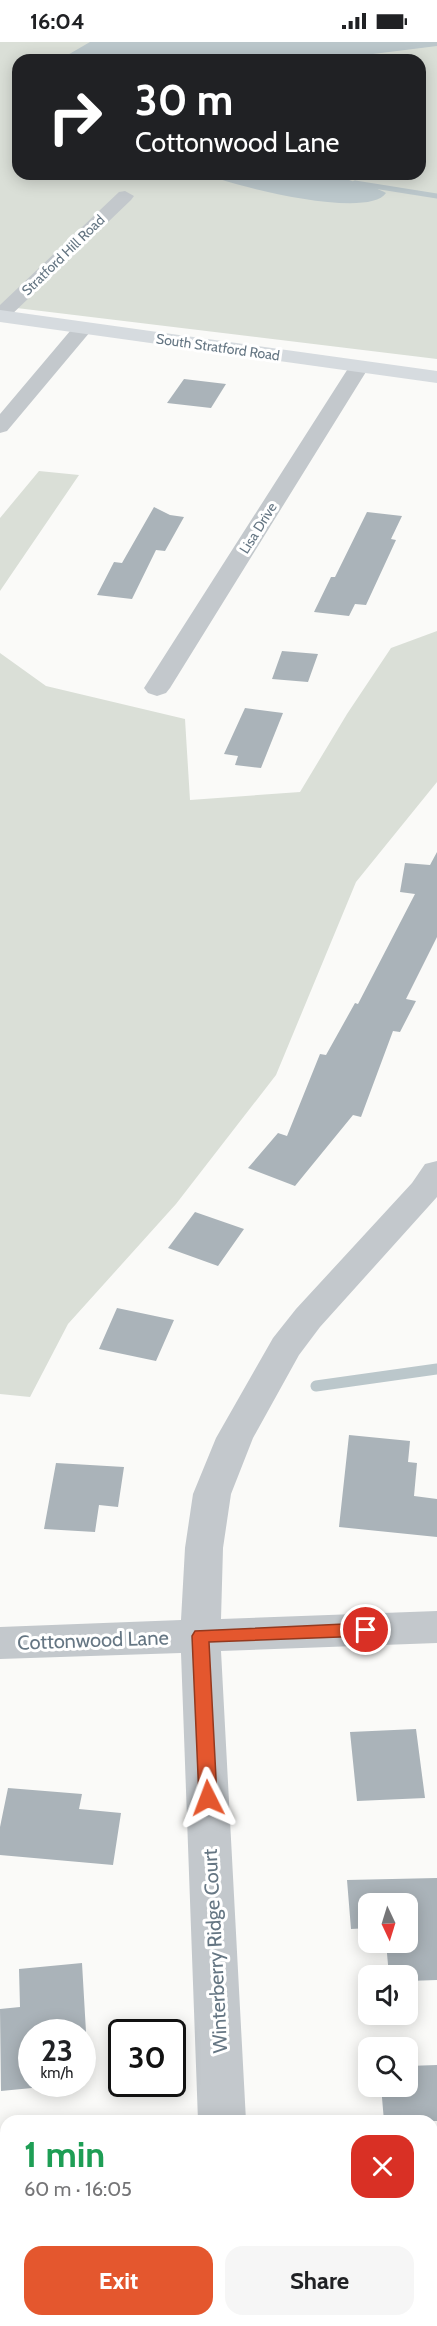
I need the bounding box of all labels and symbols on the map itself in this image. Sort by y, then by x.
street label: Stratford Hill Road [18,211,108,299]
street label: South Stratford Road [155,329,281,365]
street label: Lisa Drive [235,499,281,557]
pin [340,1604,391,1655]
street label: Cottonwood Lane [17,1625,169,1655]
position arrow [176,1766,240,1830]
street label: Winterberry Ridge Court [198,1848,232,2054]
north arrow [358,1893,418,1953]
speed limit sign: 30 [108,2019,186,2097]

